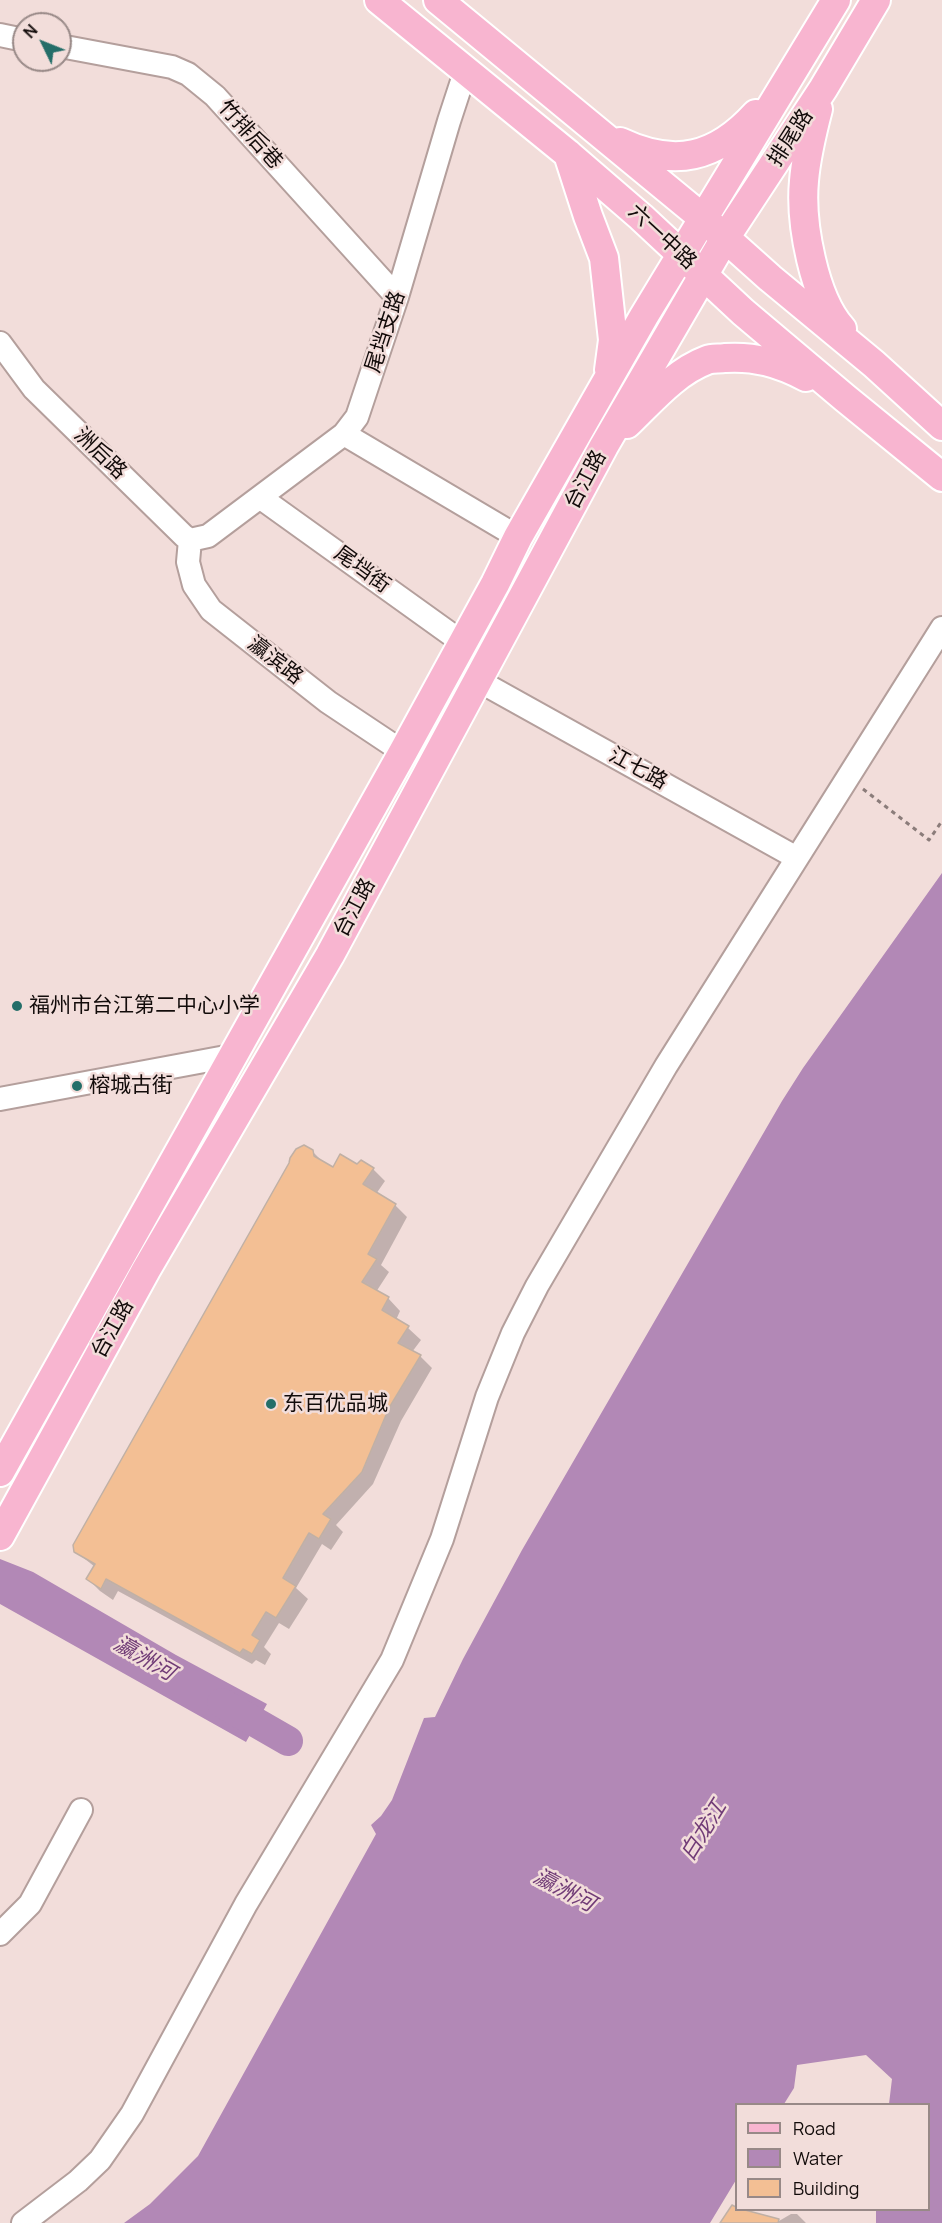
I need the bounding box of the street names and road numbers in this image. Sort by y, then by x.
street label: 竹排后巷 [213,95,287,175]
street label: 排尾路 [763,105,819,171]
street label: 六一中路 [623,199,701,275]
street label: 尾垱支路 [361,288,411,376]
street label: 洲后路 [69,423,131,485]
street label: 台江路 [560,446,612,514]
street label: 尾垱街 [329,541,395,599]
street label: 瀛滨路 [242,632,308,690]
street label: 江七路 [604,743,672,795]
street label: 台江路 [329,874,381,942]
street label: 台江路 [87,1295,139,1363]

